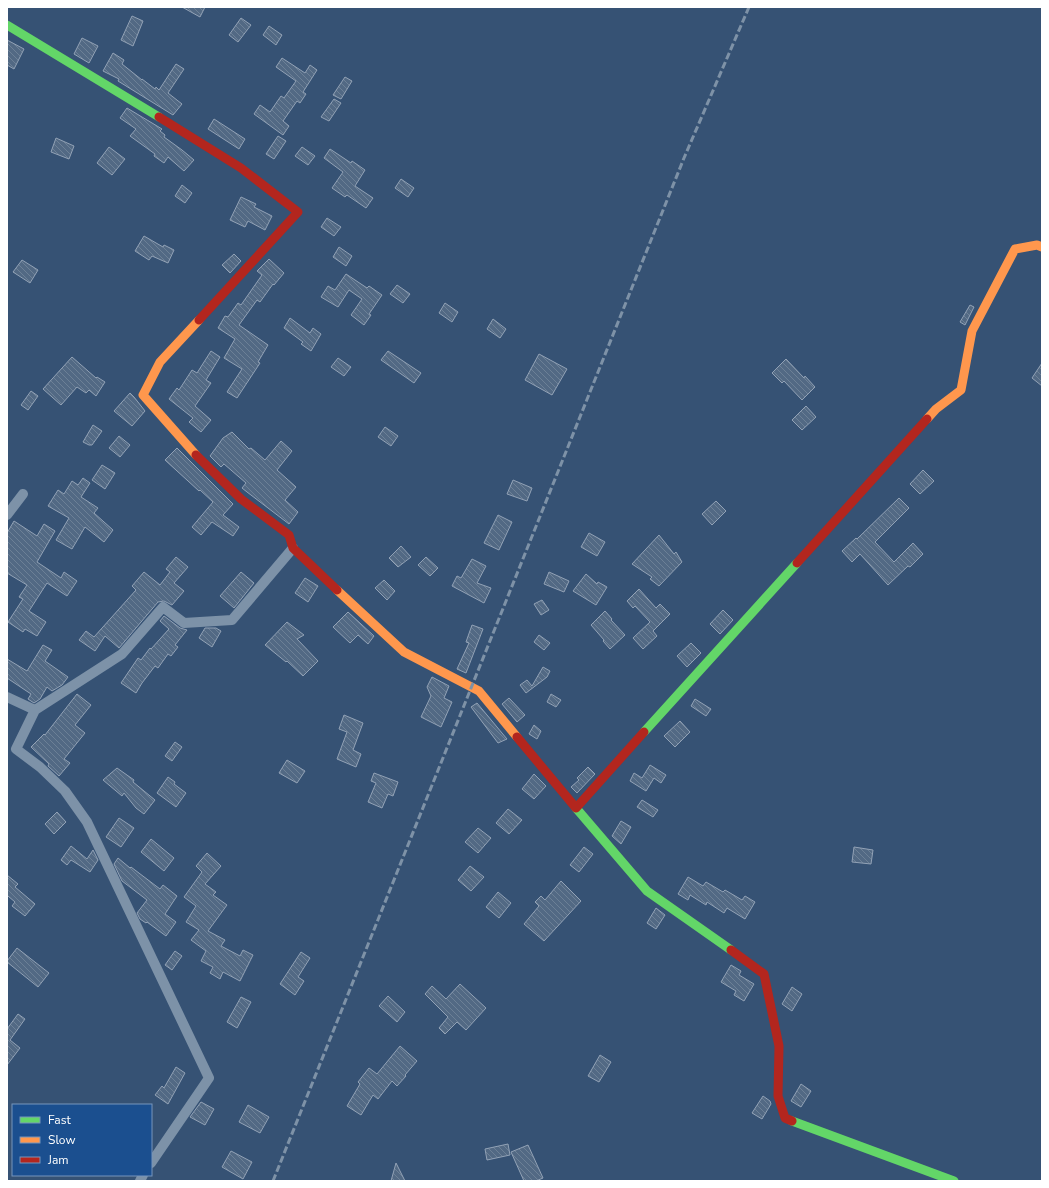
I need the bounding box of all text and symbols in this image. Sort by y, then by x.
legend [12,1104,152,1176]
text: Fast [48,1112,71,1128]
text: Slow [48,1132,76,1148]
text: Jam [47,1152,69,1168]

